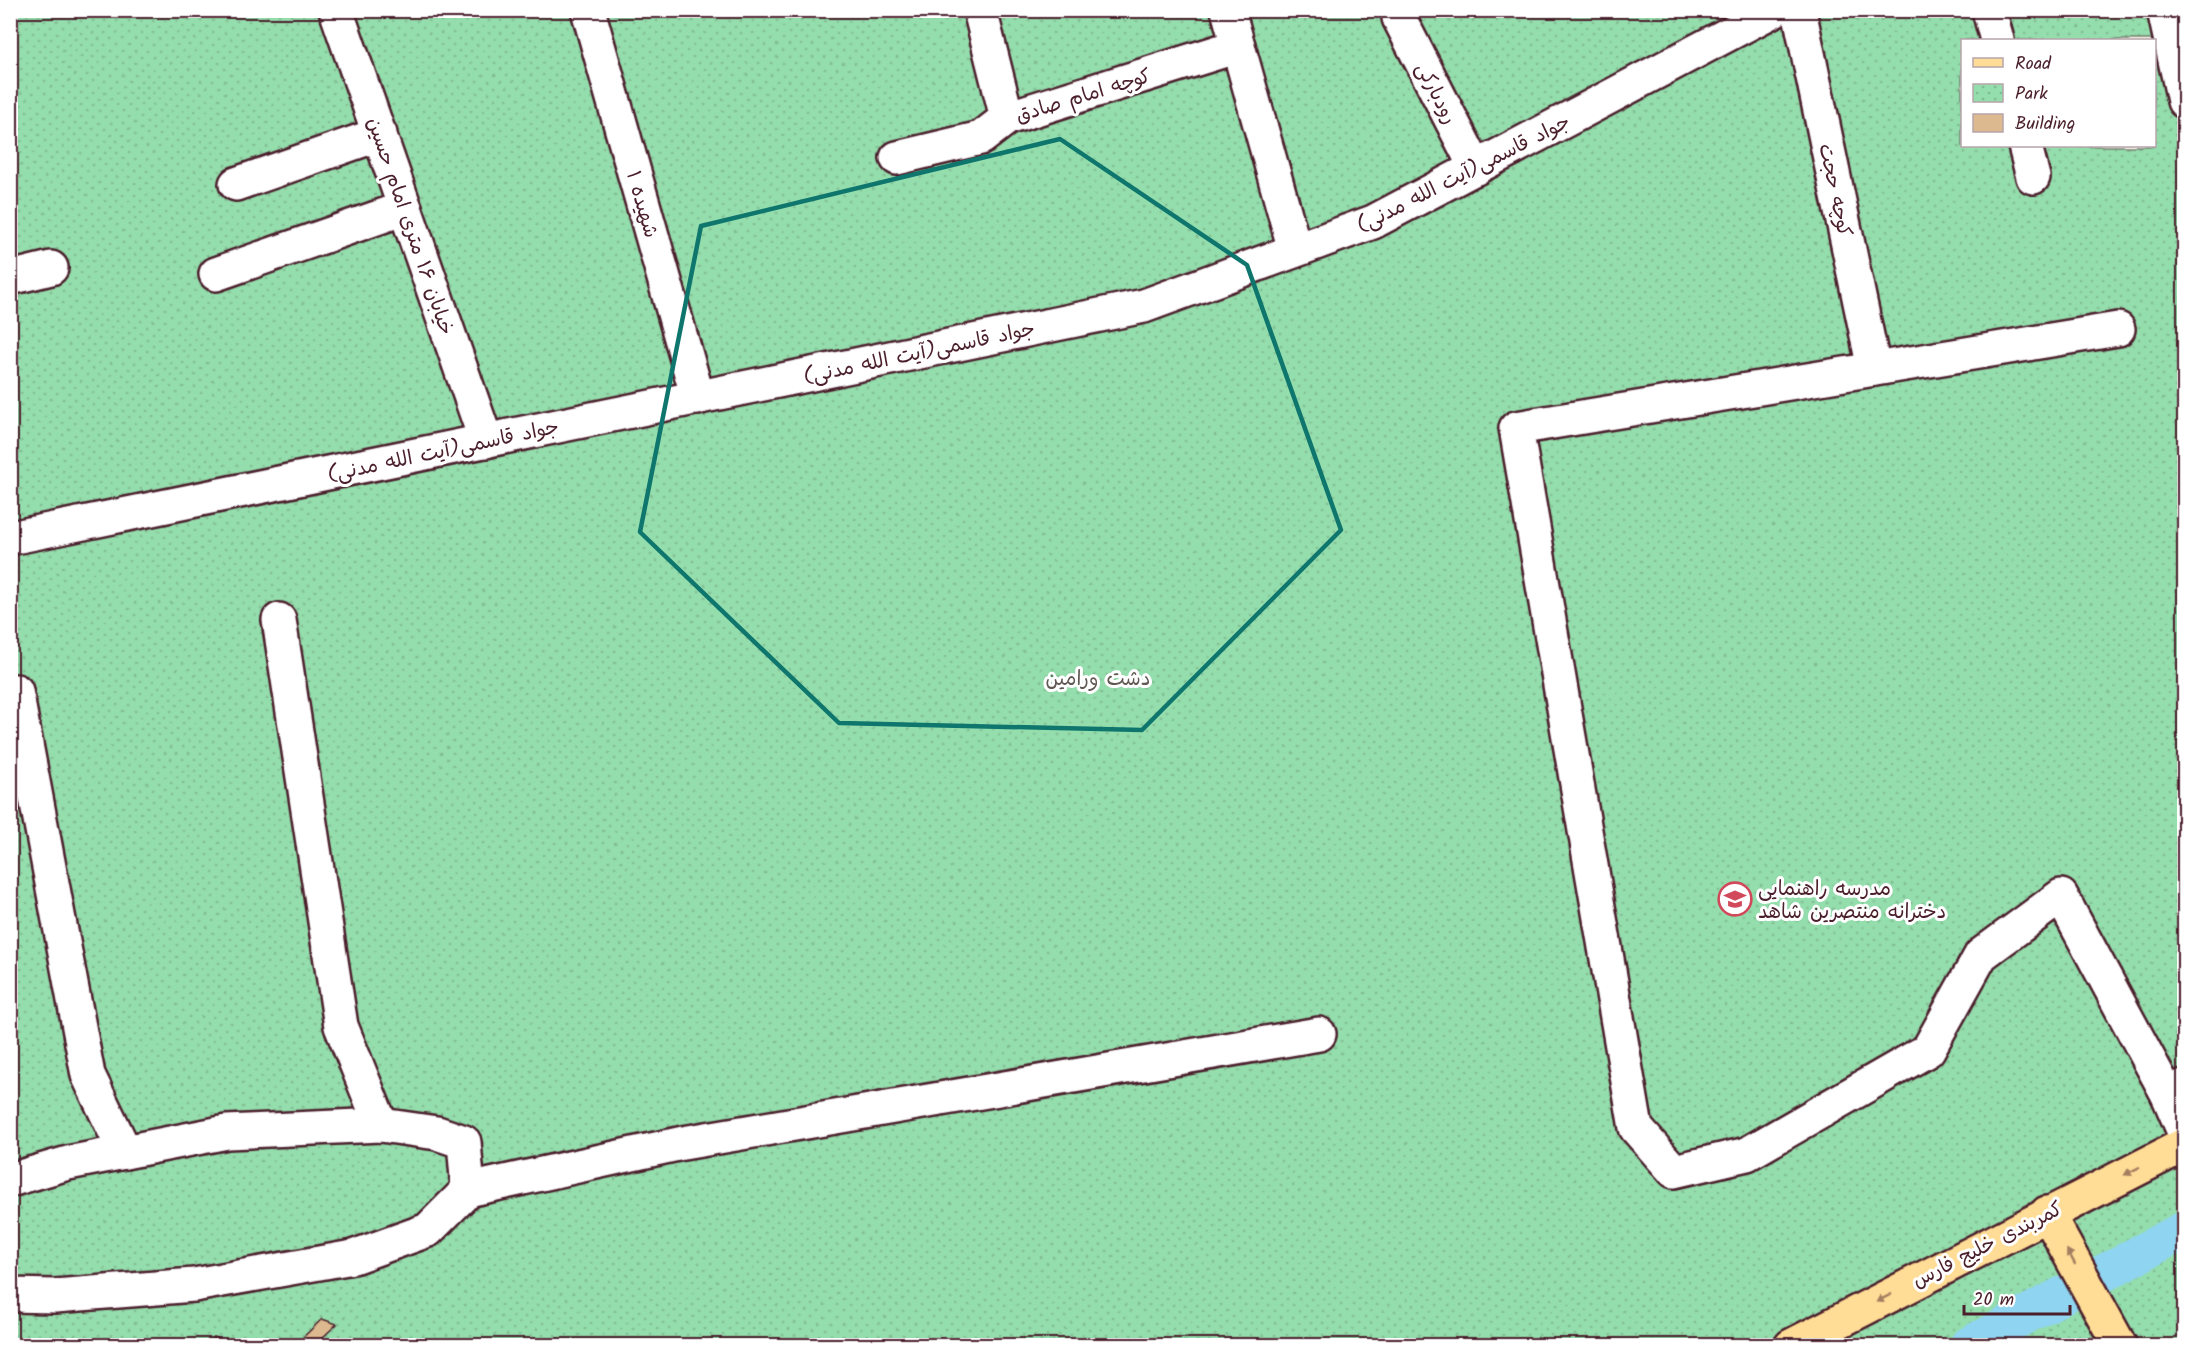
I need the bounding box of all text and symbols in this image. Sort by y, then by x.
legend [1961,39,2156,147]
text: Road [2015,50,2052,79]
street label: رودبارکی [1406,57,1464,131]
street label: کوچه امام صادق [1012,61,1155,133]
text: Park [2015,80,2048,109]
street label: جواد قاسمی(آیت الله مدنی) [1351,107,1576,243]
text: Building [2015,110,2075,139]
street label: خیابان ۱۶ متری امام حسین [357,114,461,340]
street label: کوچه حجت [1809,141,1860,240]
street label: شهیده ۱ [616,167,666,242]
street label: جواد قاسمی(آیت الله مدنی) [801,314,1038,394]
street label: جواد قاسمی(آیت الله مدنی) [325,412,562,492]
park label: دشت ورامین [1046,664,1150,696]
place label: مدرسه راهنمایی دخترانه منتصرین شاهد [1758,874,1946,929]
school or university icon: مدرسه راهنمایی دخترانه منتصرین شاهد [1717,881,1753,917]
one-way arrow [2124,1166,2141,1176]
street label: کمربندی خلیج فارس [1907,1194,2069,1298]
one-way arrow [2066,1249,2076,1266]
scale bar [1964,1278,2070,1316]
text: 20 m [1973,1286,2014,1315]
one-way arrow [1875,1293,1892,1302]

